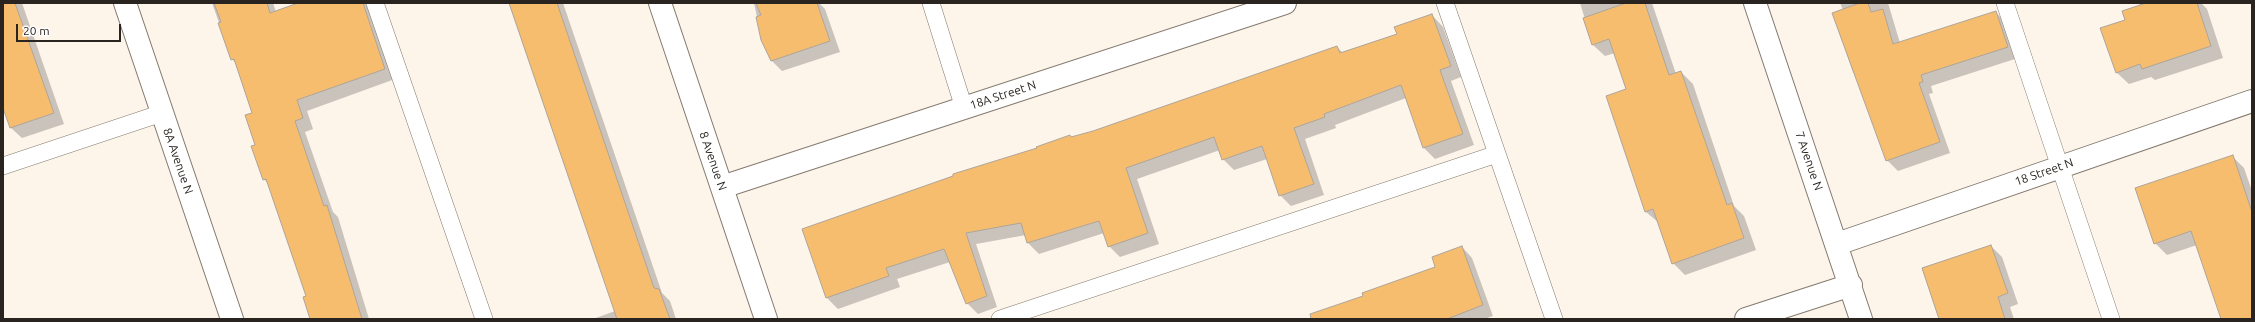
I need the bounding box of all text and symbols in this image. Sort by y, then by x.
scale bar [18,16,123,42]
text: 20 m [23,24,50,37]
street label: 18A Street N [968,78,1038,112]
street label: 8A Avenue N [160,126,196,196]
street label: 8 Avenue N [696,130,730,192]
street label: 7 Avenue N [1792,130,1826,192]
street label: 18 Street N [2013,155,2075,189]

